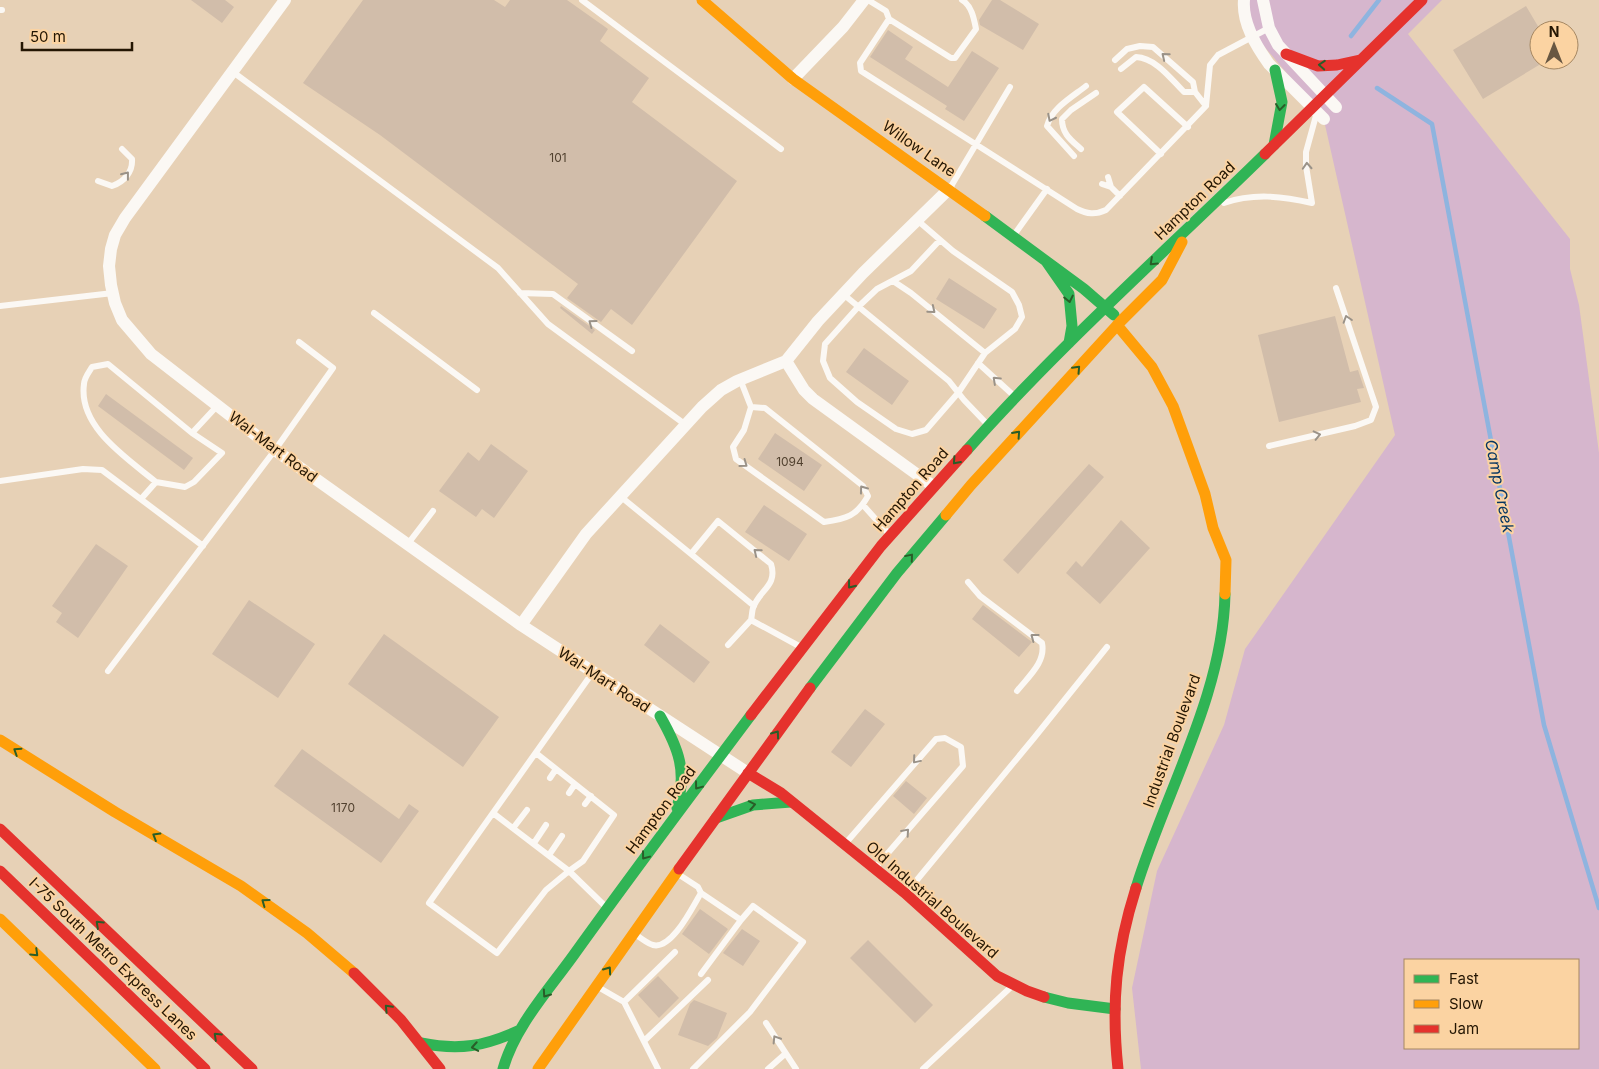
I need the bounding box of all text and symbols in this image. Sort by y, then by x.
scale bar [22,20,132,52]
north arrow [1529,20,1579,70]
text: N [1549,23,1559,40]
text: 50 m [30,27,66,46]
one-way arrow [1162,54,1171,62]
one-way arrow [1318,59,1326,70]
one-way arrow [1275,104,1286,112]
one-way arrow [1047,113,1057,122]
street label: Willow Lane [879,116,960,181]
house number: 101 [549,150,567,165]
street label: Hampton Road [1150,157,1239,244]
one-way arrow [1301,162,1312,170]
one-way arrow [120,172,129,181]
one-way arrow [1149,256,1158,265]
one-way arrow [1063,295,1074,303]
one-way arrow [926,304,936,313]
one-way arrow [1342,315,1352,324]
one-way arrow [589,320,598,328]
one-way arrow [1071,365,1080,374]
one-way arrow [993,377,1002,386]
street label: Wal-Mart Road [225,407,321,486]
one-way arrow [1313,430,1321,441]
one-way arrow [1011,431,1020,440]
water label: Camp Creek [1481,438,1519,534]
street label: Hampton Road [869,444,952,535]
house number: 1094 [776,454,804,469]
one-way arrow [953,456,962,465]
one-way arrow [738,458,748,467]
one-way arrow [860,485,869,495]
one-way arrow [754,550,763,558]
one-way arrow [905,553,914,562]
one-way arrow [847,580,856,589]
one-way arrow [1030,634,1040,643]
street label: Wal-Mart Road [555,643,654,716]
street label: Industrial Boulevard [1139,671,1205,810]
one-way arrow [770,730,779,740]
one-way arrow [13,748,23,757]
one-way arrow [914,754,922,763]
street label: Hampton Road [621,762,700,857]
one-way arrow [695,780,703,789]
house number: 1170 [331,800,355,815]
one-way arrow [747,800,756,811]
one-way arrow [901,828,910,837]
one-way arrow [152,832,161,842]
street label: Old Industrial Boulevard [862,837,1002,962]
one-way arrow [643,850,651,859]
street label: I-75 South Metro Express Lanes [25,873,201,1044]
one-way arrow [261,899,271,908]
one-way arrow [95,921,104,930]
one-way arrow [29,947,38,956]
legend [1404,959,1579,1049]
one-way arrow [602,966,611,975]
text: Fast [1449,969,1479,988]
one-way arrow [543,988,552,998]
text: Slow [1449,994,1483,1013]
one-way arrow [385,1004,394,1013]
text: Jam [1449,1019,1479,1038]
one-way arrow [213,1032,222,1041]
one-way arrow [772,1035,782,1044]
one-way arrow [471,1041,479,1052]

